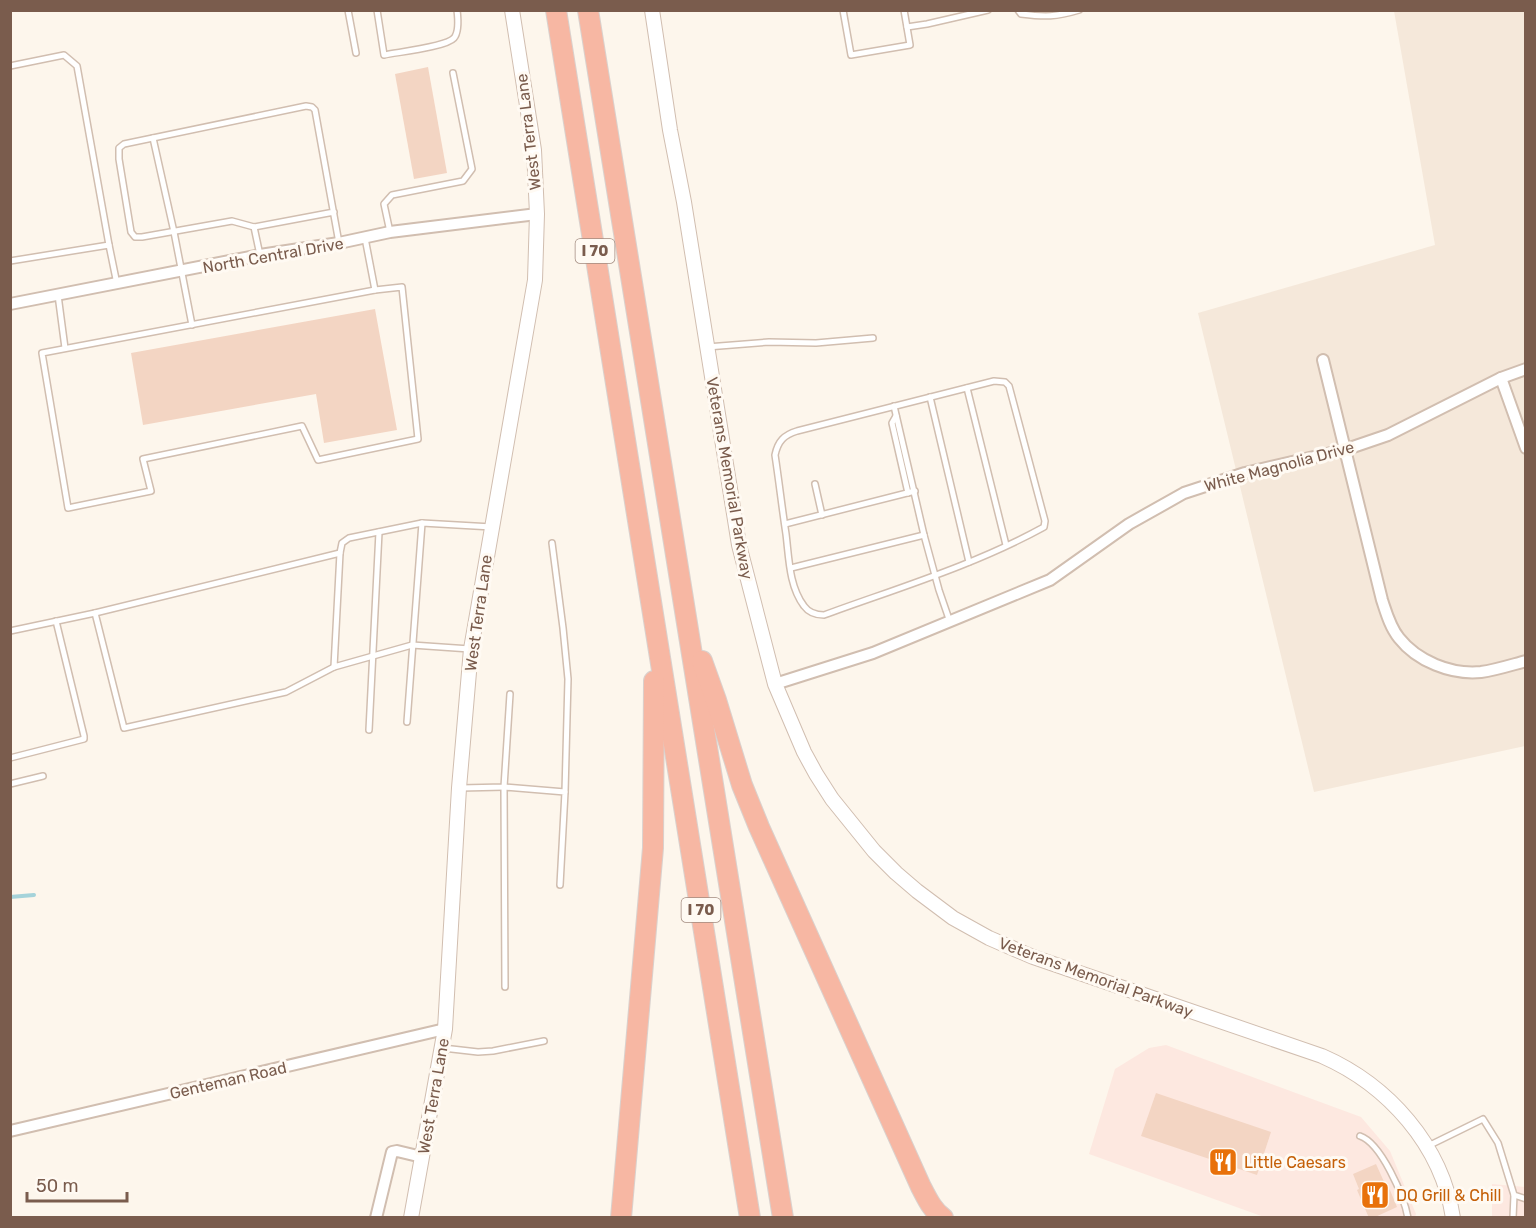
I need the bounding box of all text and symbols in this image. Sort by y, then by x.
street label: West Terra Lane [512,73,545,191]
street label: North Central Drive [201,234,345,277]
road number: I 70 [576,239,614,263]
street label: Veterans Memorial Parkway [702,375,757,581]
street label: White Magnolia Drive [1202,437,1356,496]
street label: West Terra Lane [461,554,496,672]
road number: I 70 [682,898,720,922]
street label: Veterans Memorial Parkway [996,933,1196,1022]
street label: West Terra Lane [414,1037,453,1156]
street label: Genteman Road [168,1058,288,1103]
restaurant icon: Little Caesars [1207,1146,1239,1178]
place label: Little Caesars [1244,1153,1346,1172]
scale bar [27,1165,128,1203]
text: 50 m [36,1175,79,1197]
restaurant icon: DQ Grill & Chill [1359,1179,1391,1211]
place label: DQ Grill & Chill [1396,1186,1501,1205]

